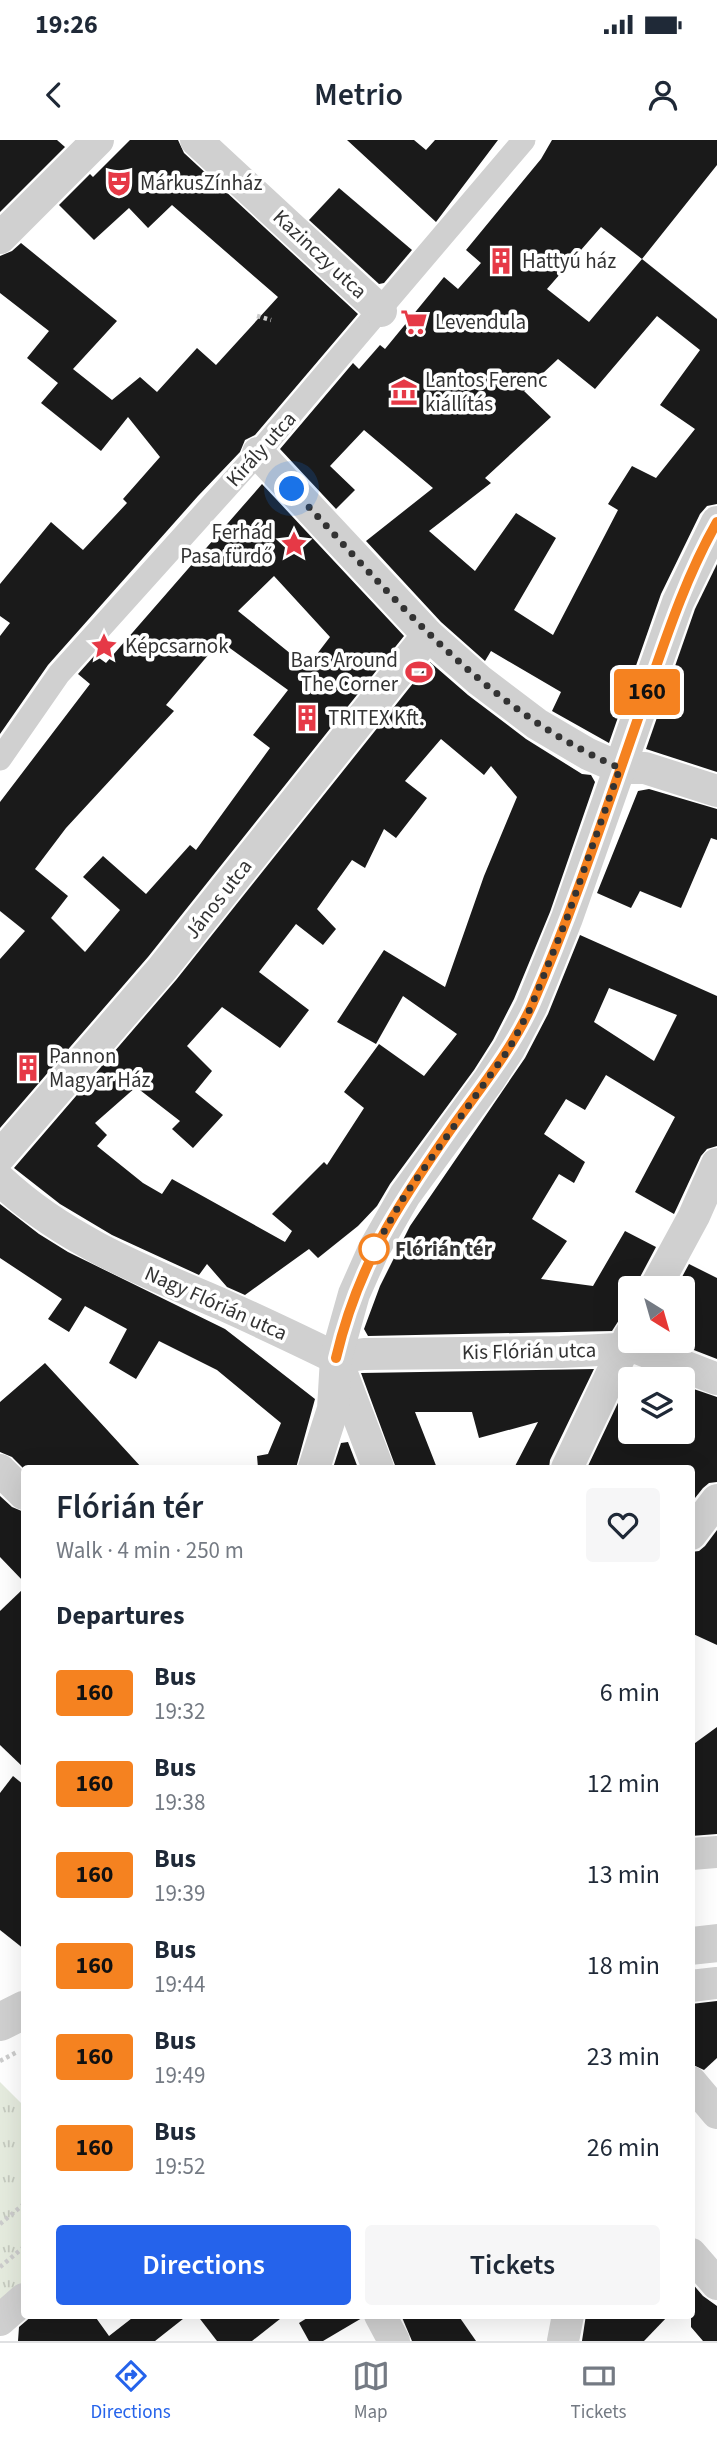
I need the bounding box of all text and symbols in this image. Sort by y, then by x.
text: 19:26 [35,6,98,43]
text: Metrio [314,72,403,118]
icon: back [35,76,73,114]
icon: person [644,76,682,114]
theatre icon: MárkusZínház [104,168,134,198]
place label: MárkusZínház [140,168,262,198]
street label: Kazinczy utca [266,202,374,306]
building icon: Hattyú ház [486,246,516,276]
place label: Hattyú ház [522,246,616,276]
supermarket icon: Levendula [399,307,429,337]
place label: Levendula [435,307,526,337]
place label: Lantos Ferenc kiállítás [425,365,548,419]
museum icon: Lantos Ferenc kiállítás [389,377,419,407]
street label: Király utca [219,405,303,493]
your location [274,471,309,506]
place label: Ferhád Pasa fürdő [180,517,273,571]
place icon: Ferhád Pasa fürdő [279,529,309,559]
place icon: Képcsarnok [89,631,119,661]
place label: Képcsarnok [125,631,229,661]
place label: Bars Around The Corner [290,645,399,699]
sports icon: Bars Around The Corner [404,657,434,687]
line badge: 160 [607,669,687,715]
text: 160 [628,674,666,709]
building icon: TRITEX Kft. [292,703,322,733]
place label: TRITEX Kft. [328,703,424,733]
street label: János utca [177,852,259,946]
place label: Pannon Magyar Ház [49,1041,150,1095]
building icon: Pannon Magyar Ház [13,1053,43,1083]
marker: Flórián tér [359,1234,389,1264]
place label: Flórián tér [395,1234,493,1264]
street label: Nagy Flórián utca [140,1258,292,1348]
north arrow [618,1276,695,1353]
map controls [618,1276,695,1444]
street label: Kis Flórián utca [462,1335,596,1367]
button: layers [618,1367,695,1444]
text: Flórián tér [56,1484,203,1531]
button: heart [586,1488,660,1562]
text: Walk · 4 min · 250 m [56,1534,244,1567]
text: Departures [56,1597,184,1634]
text: Bus [154,1658,196,1695]
text: 6 min [600,1674,660,1711]
text: 160 [75,1675,114,1710]
text: 19:32 [154,1695,205,1728]
text: Bus [154,1749,196,1786]
text: 12 min [587,1765,660,1802]
text: 160 [75,1766,114,1801]
text: 19:38 [154,1786,205,1819]
text: Bus [154,1840,196,1877]
text: 13 min [587,1856,660,1893]
text: 160 [75,1857,114,1892]
text: 19:39 [154,1877,205,1910]
text: Bus [154,1931,196,1968]
text: 18 min [587,1947,660,1984]
text: 160 [75,1948,114,1983]
text: 19:44 [154,1968,205,2001]
text: Bus [154,2022,196,2059]
text: 23 min [587,2038,660,2075]
text: 160 [75,2039,114,2074]
text: 19:49 [154,2059,205,2092]
text: Bus [154,2113,196,2150]
text: 26 min [587,2129,660,2166]
text: 160 [75,2130,114,2165]
text: 19:52 [154,2150,205,2183]
button: Directions [56,2225,351,2305]
button: Tickets [365,2225,660,2305]
tab: Directions [90,2357,171,2426]
tab: Map [352,2357,390,2426]
tab: Tickets [571,2357,627,2426]

